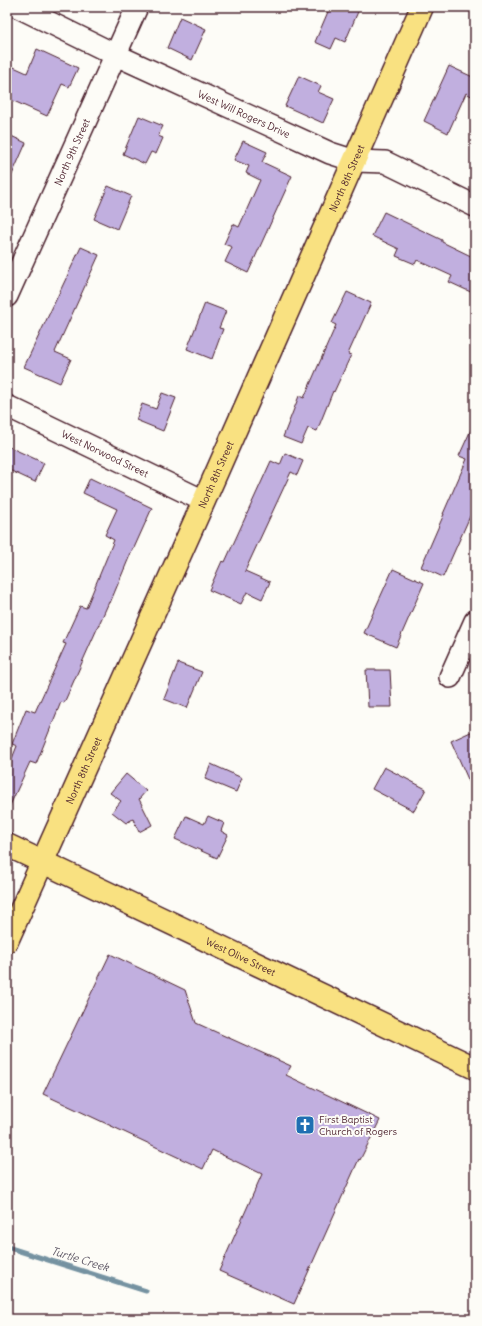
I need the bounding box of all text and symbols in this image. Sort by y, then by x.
street label: West Will Rogers Drive [196,87,292,140]
street label: North 9th Street [51,116,93,187]
street label: North 8th Street [326,142,367,214]
street label: West Norwood Street [60,427,151,480]
street label: North 8th Street [195,438,236,510]
street label: North 8th Street [63,734,104,806]
street label: West Olive Street [204,934,278,979]
place label: First Baptist Church of Rogers [319,1113,398,1138]
church icon: First Baptist Church of Rogers [294,1114,316,1136]
water label: Turtle Creek [50,1244,112,1275]

